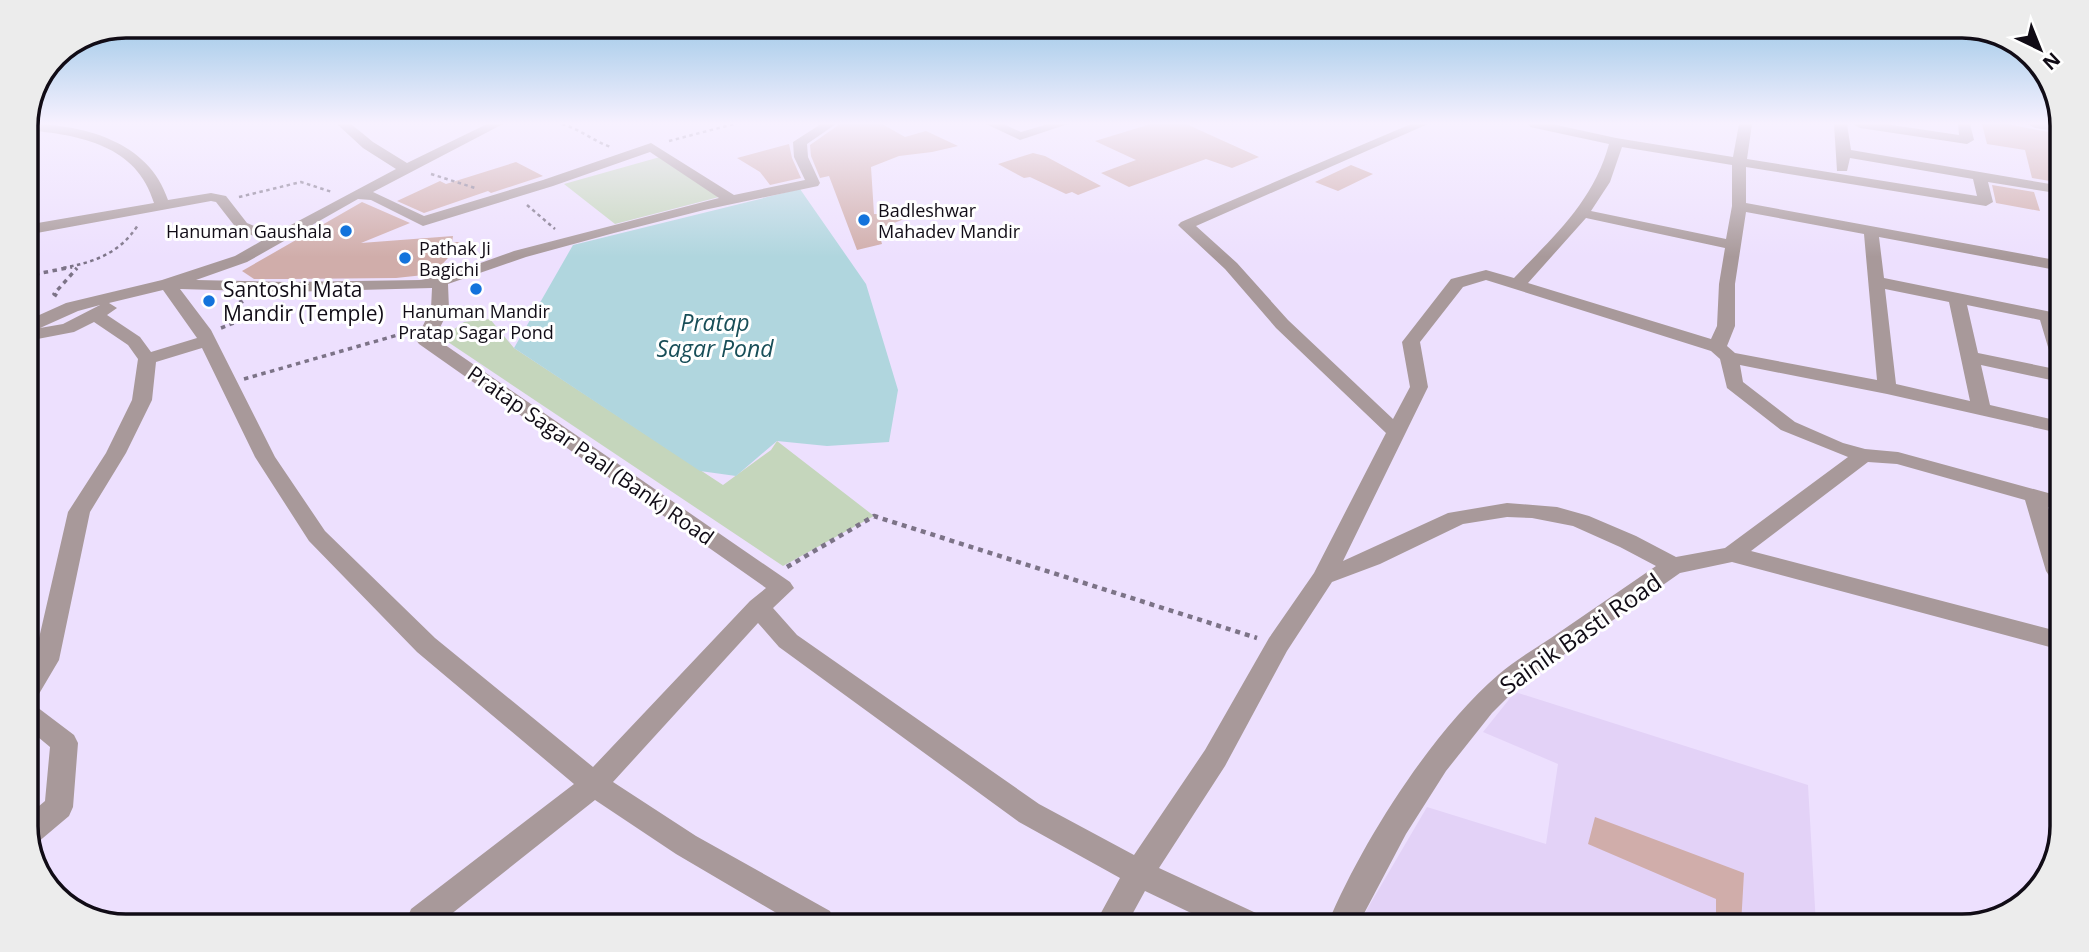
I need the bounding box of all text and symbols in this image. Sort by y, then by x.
north arrow [2005,14,2075,84]
text: N [2037,47,2066,76]
place label: Badleshwar Mahadev Mandir [878,198,1021,243]
marker: Badleshwar Mahadev Mandir [856,212,872,228]
place label: Hanuman Gaushala [166,219,332,243]
marker: Hanuman Gaushala [338,223,354,239]
place label: Pathak Ji Bagichi [419,236,491,281]
marker: Pathak Ji Bagichi [397,250,413,266]
place label: Santoshi Mata Mandir (Temple) [223,275,384,327]
marker: Hanuman Mandir Pratap Sagar Pond [468,281,484,297]
marker: Santoshi Mata Mandir (Temple) [201,293,217,309]
place label: Hanuman Mandir Pratap Sagar Pond [398,299,554,344]
water label: Pratap Sagar Pond [656,306,774,364]
street label: Pratap Sagar Paal (Bank) Road [462,359,720,551]
street label: Sainik Basti Road [1492,565,1668,701]

